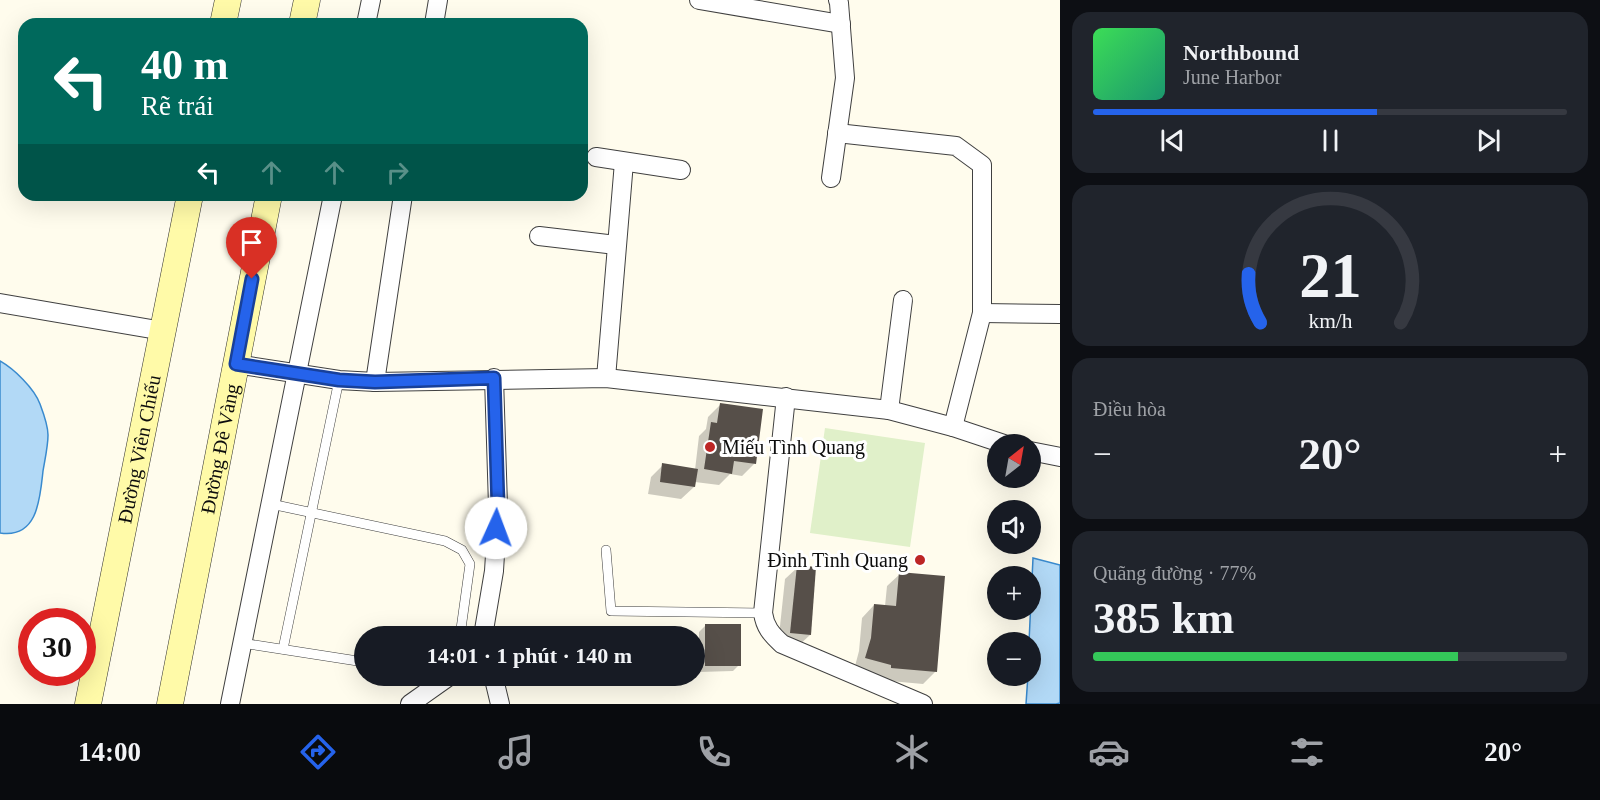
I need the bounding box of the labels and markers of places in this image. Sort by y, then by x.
pin [226,217,277,279]
place label: Miếu Tình Quang [722,436,865,459]
marker: Miếu Tình Quang [703,440,717,454]
place label: Đình Tình Quang [767,549,908,572]
marker: Đình Tình Quang [913,553,927,567]

